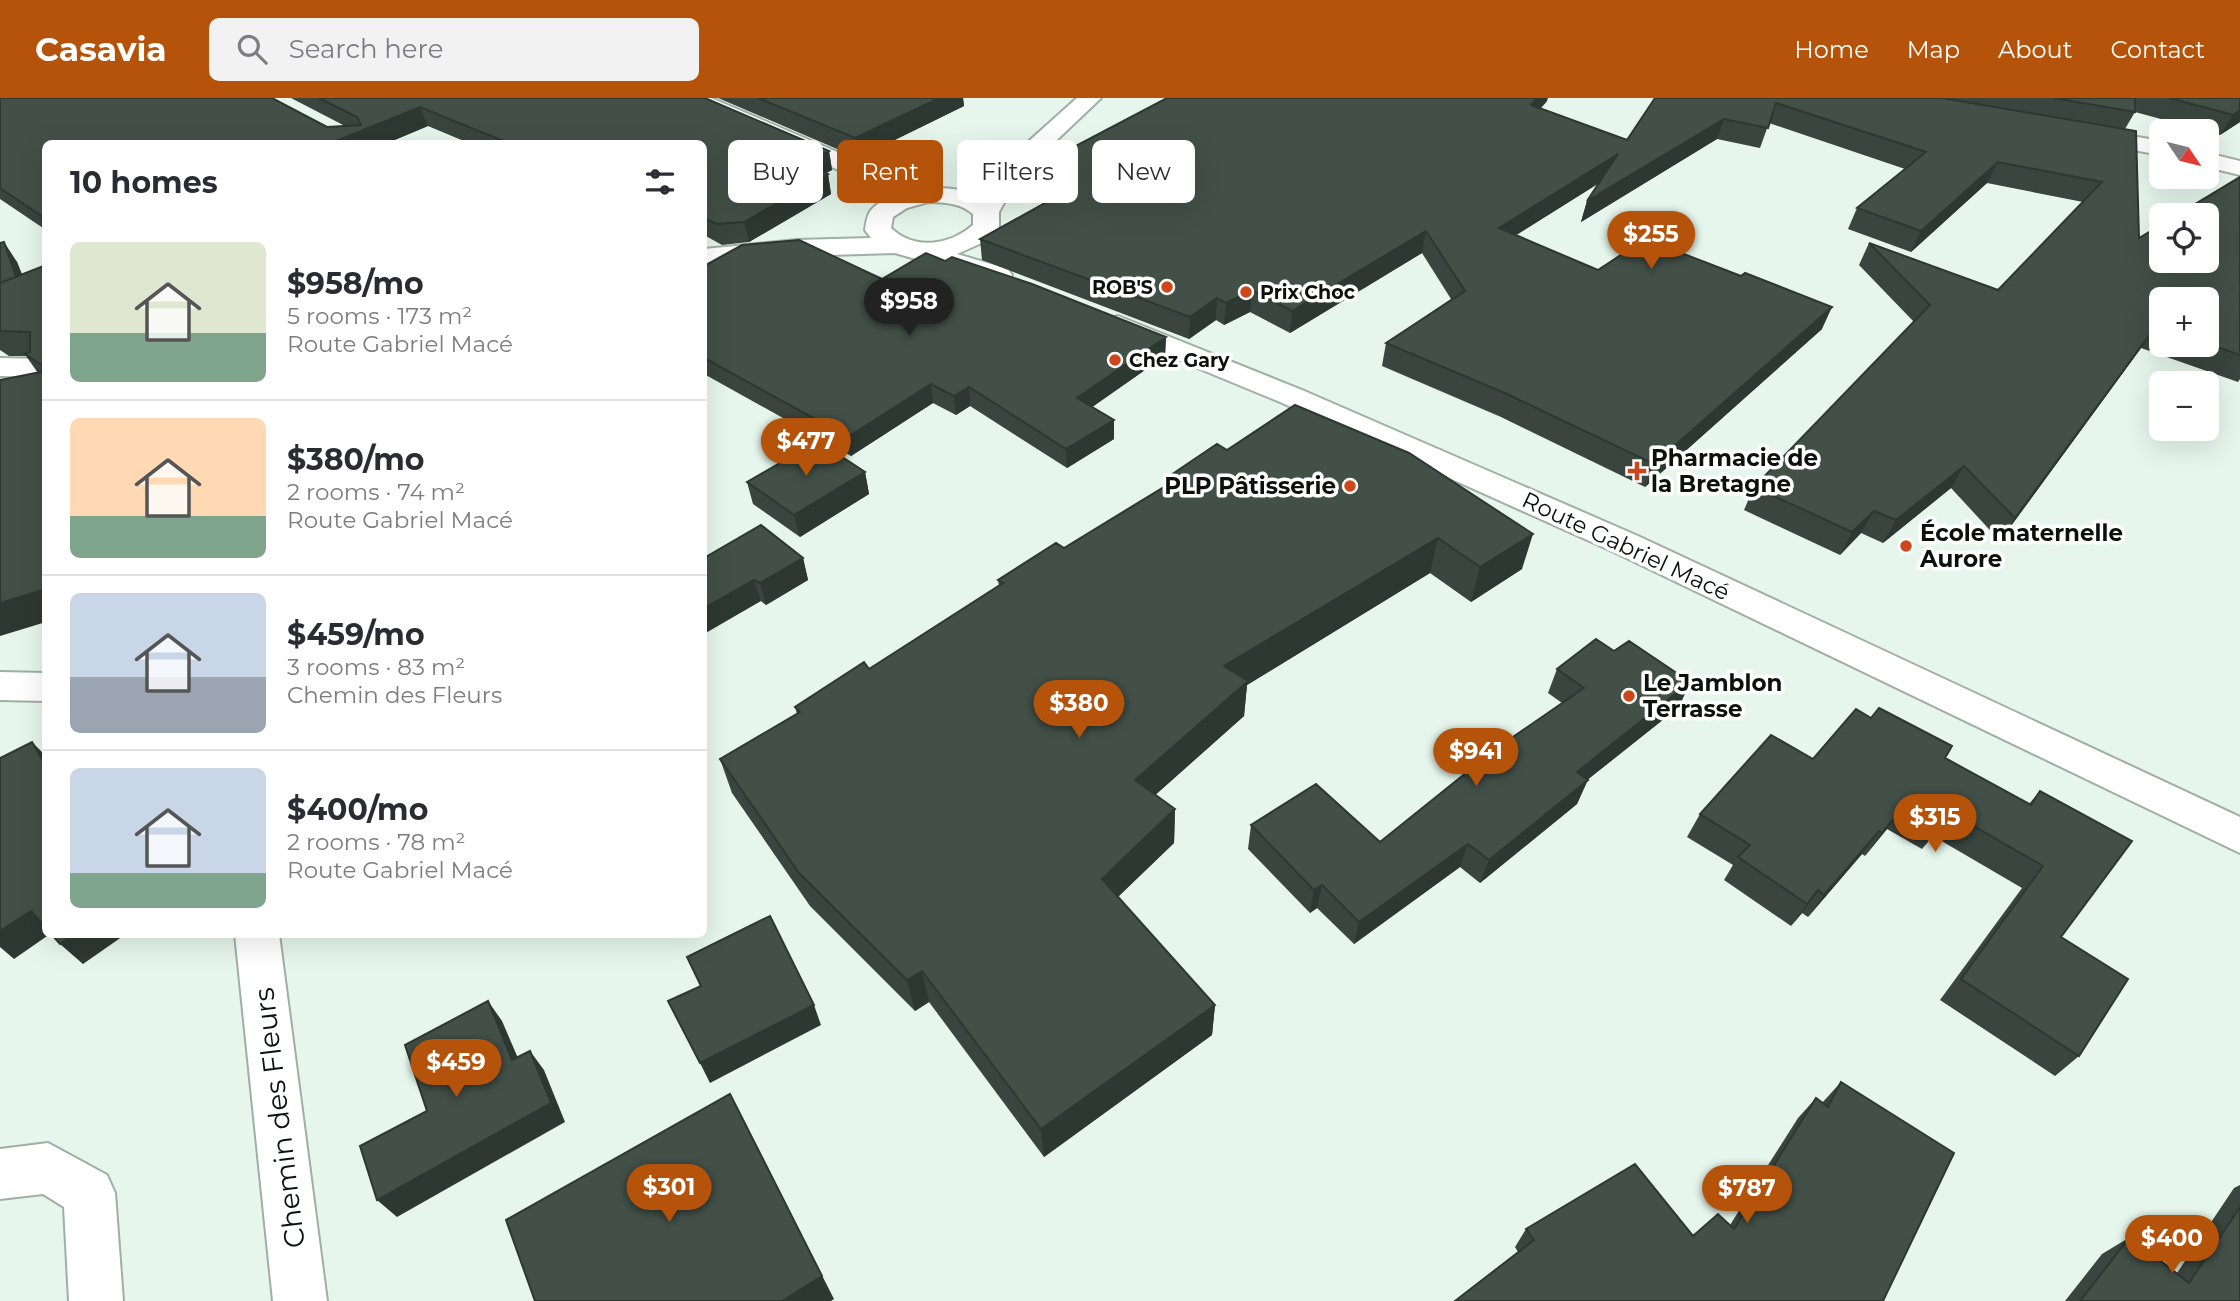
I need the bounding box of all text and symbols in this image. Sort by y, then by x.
search box [209,18,699,81]
text: Casavia [35,29,167,69]
icon: search [233,30,271,68]
text: Search here [289,33,443,65]
text: Home [1794,35,1869,64]
text: Map [1907,35,1960,64]
text: About [1998,35,2072,64]
text: Contact [2110,35,2205,64]
north arrow [2149,119,2219,189]
map controls [2149,119,2219,441]
chip: Buy [728,140,823,203]
chip: Rent [837,140,943,203]
chip: Filters [957,140,1078,203]
chip: New [1092,140,1195,203]
icon: filters [641,163,679,201]
text: 10 homes [70,164,218,201]
button: locate [2149,203,2219,273]
pin: $255 [1610,212,1692,271]
text: $255 [1623,220,1679,248]
text: $958/mo [287,265,424,302]
icon: home [126,270,210,354]
place label: ROB'S [1092,276,1153,299]
pin: $958 [868,278,950,338]
marker: ROB'S [1159,279,1175,295]
place label: Prix Choc [1260,281,1355,304]
marker: Prix Choc [1238,284,1254,300]
text: $958 [880,287,938,315]
button: + [2149,287,2219,357]
text: 5 rooms · 173 m² [287,302,472,330]
text: Route Gabriel Macé [287,330,513,358]
place label: Chez Gary [1129,349,1230,372]
marker: Chez Gary [1107,352,1123,368]
button: − [2149,371,2219,441]
pin: $477 [765,418,847,478]
text: $477 [777,427,835,455]
text: $380/mo [287,441,424,478]
place label: Pharmacie de la Bretagne [1651,444,1818,498]
icon: home [126,446,210,530]
marker: Pharmacie de la Bretagne [1629,463,1645,479]
place label: PLP Pâtisserie [1164,472,1336,500]
text: 2 rooms · 74 m² [287,478,465,506]
marker: PLP Pâtisserie [1342,478,1358,494]
street label: Route Gabriel Macé [1518,486,1734,606]
text: Route Gabriel Macé [287,506,513,534]
place label: École maternelle Aurore [1919,519,2123,573]
marker: École maternelle Aurore [1898,538,1914,554]
text: $459/mo [287,616,425,653]
icon: home [126,621,210,705]
text: 3 rooms · 83 m² [287,653,465,681]
place label: Le Jamblon Terrasse [1643,669,1782,723]
pin: $380 [1038,680,1120,740]
text: Chemin des Fleurs [287,681,502,709]
marker: Le Jamblon Terrasse [1621,688,1637,704]
text: $380 [1049,689,1109,717]
pin: $941 [1435,728,1517,788]
text: $941 [1449,737,1503,765]
text: $400/mo [287,791,428,828]
pin: $315 [1894,794,1976,854]
icon: home [126,796,210,880]
text: $315 [1910,803,1960,831]
text: 2 rooms · 78 m² [287,828,465,856]
text: Route Gabriel Macé [287,856,513,884]
street label: Chemin des Fleurs [246,986,312,1250]
pin: $459 [415,1040,497,1099]
text: $459 [426,1048,486,1076]
pin: $301 [628,1164,710,1224]
pin: $787 [1706,1166,1788,1225]
text: $301 [643,1173,695,1201]
text: $787 [1718,1174,1776,1202]
pin: $400 [2131,1216,2213,1275]
text: $400 [2141,1224,2203,1252]

